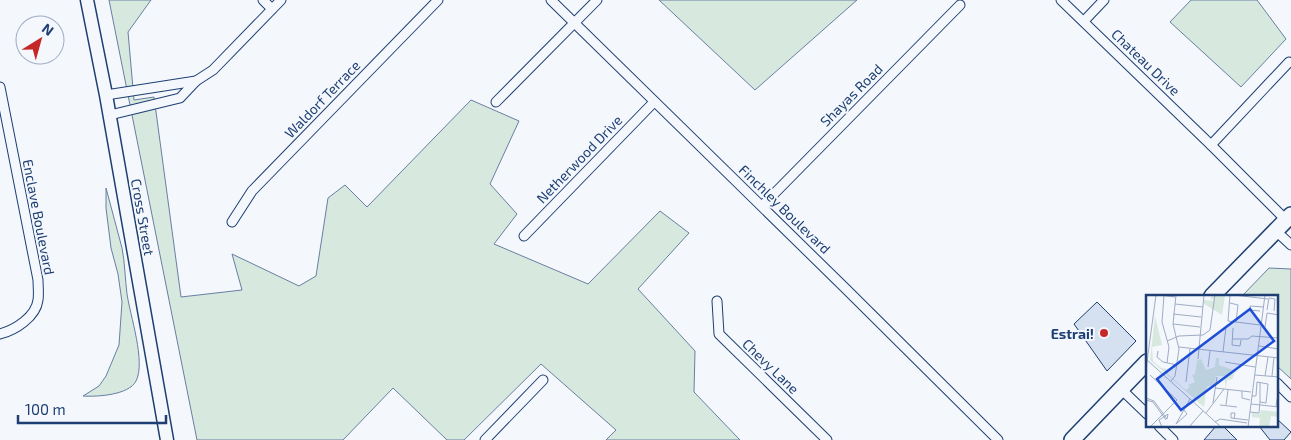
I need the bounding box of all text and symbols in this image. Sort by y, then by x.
north arrow [15,15,65,65]
text: N [39,19,57,39]
street label: Chateau Drive [1108,25,1184,99]
street label: Waldorf Terrace [281,57,363,141]
street label: Shayas Road [816,60,886,130]
street label: Netherwood Drive [533,111,625,207]
street label: Enclave Boulevard [19,158,59,276]
street label: Finchley Boulevard [736,161,834,257]
street label: Cross Street [128,177,158,257]
inset map [1146,295,1278,428]
place label: Estrai! [1051,325,1094,342]
marker: Estrai! [1098,327,1110,339]
street label: Chevy Lane [739,335,803,397]
scale bar [18,392,165,424]
text: 100 m [25,400,66,418]

